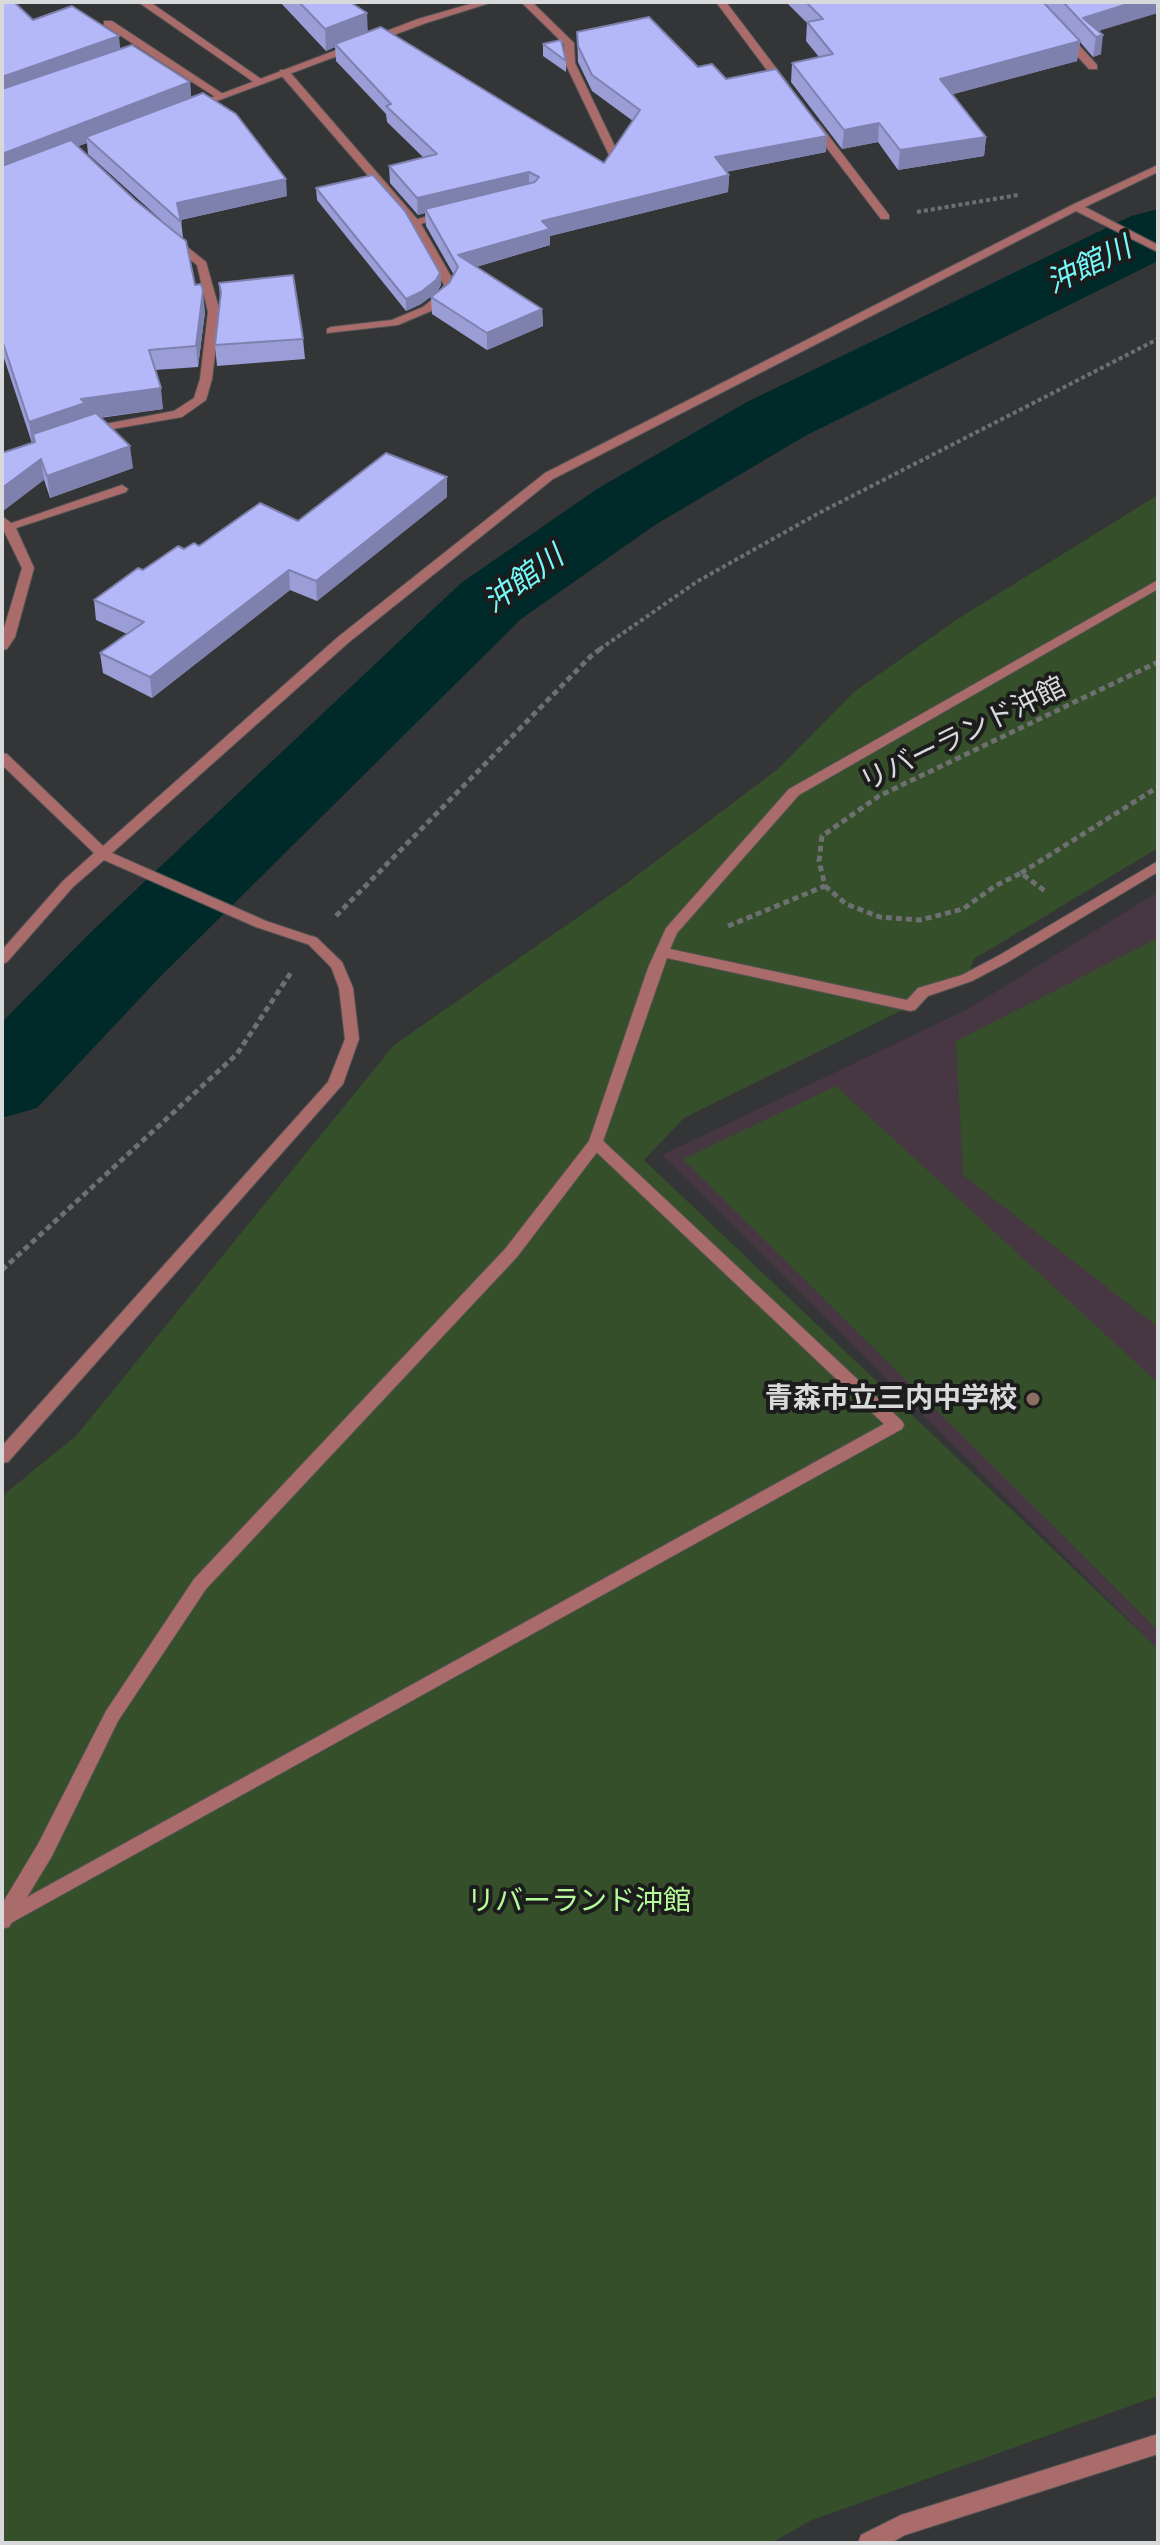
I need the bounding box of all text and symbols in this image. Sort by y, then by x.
water label: 沖館川 [1041,230,1137,302]
water label: 沖館川 [477,539,571,621]
street label: リバーランド沖館 [855,671,1071,799]
place label: 青森市立三内中学校 [765,1382,1017,1416]
marker: 青森市立三内中学校 [1024,1390,1042,1408]
park label: リバーランド沖館 [467,1885,691,1919]

